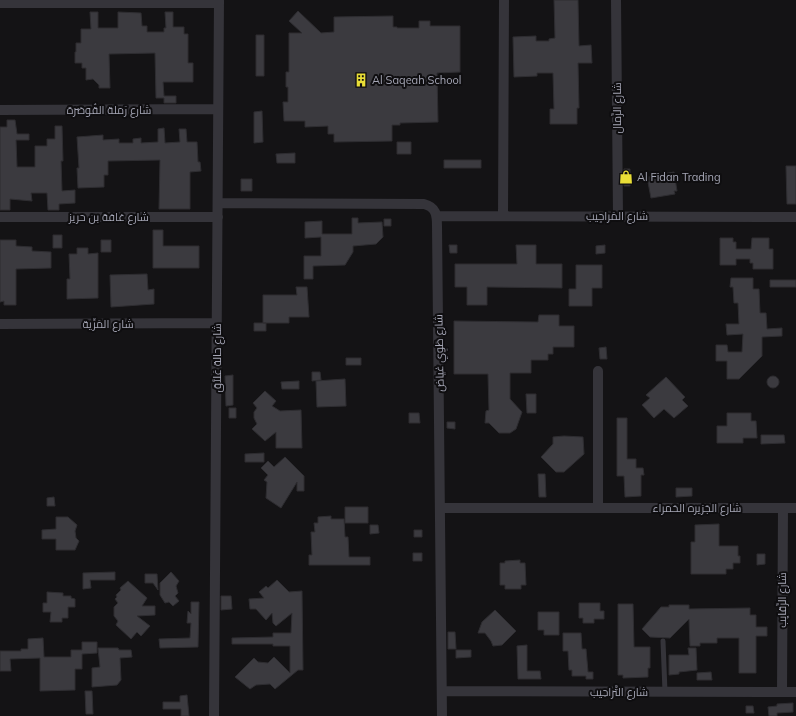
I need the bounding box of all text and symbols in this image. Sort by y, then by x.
building icon: Al Saqeah School [353,72,369,88]
place label: Al Saqeah School [372,73,461,87]
street label: شارع الرِّمال [610,82,625,134]
street label: شارع رَملة القُوصَرة [67,103,151,118]
shop icon: Al Fidan Trading [618,169,634,185]
place label: Al Fidan Trading [637,170,721,184]
street label: شارع المَراجِيب [586,209,648,224]
street label: شارع غافة بن حريز [68,210,149,225]
street label: شارع طَوِي غياض [431,314,449,392]
street label: شارع المَرِّية [82,317,134,332]
street label: شارع حالة عَلاَّق [210,323,225,393]
street label: شارع الجَزيره الحَمراء [653,501,741,516]
street label: شارع الرِّقايِب [775,572,790,628]
street label: شارع التَّراحِيب [590,685,648,700]

